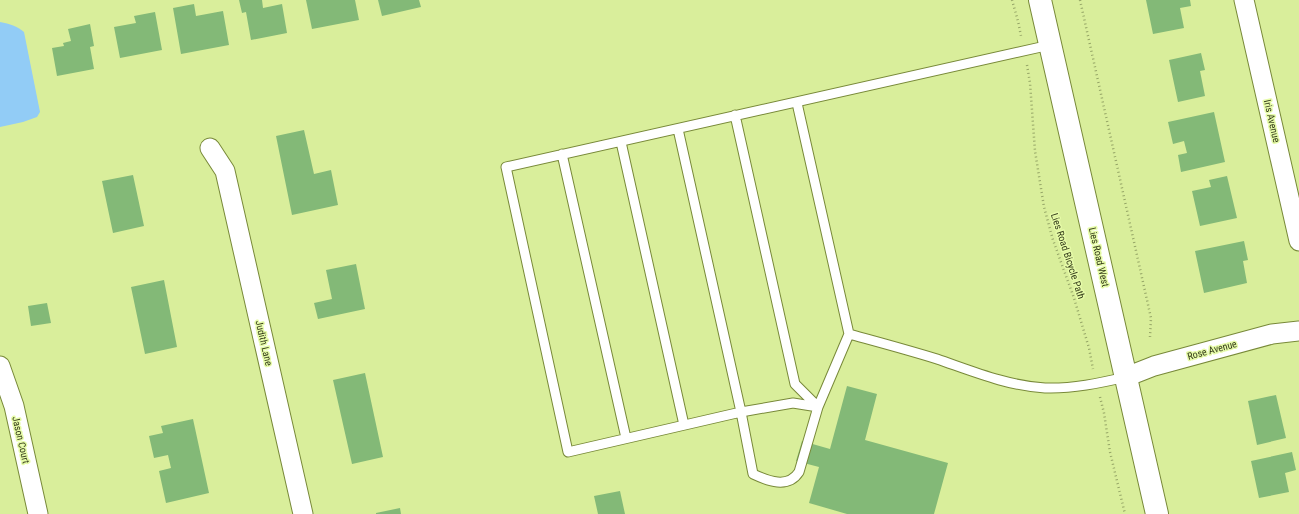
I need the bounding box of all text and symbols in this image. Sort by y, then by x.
street label: Iris Avenue [1262,99,1282,144]
street label: Lies Road Bicycle Path [1049,212,1087,300]
street label: Lies Road West [1087,226,1111,288]
street label: Judith Lane [253,319,275,367]
street label: Rose Avenue [1186,338,1238,362]
street label: Jason Court [10,415,32,465]

